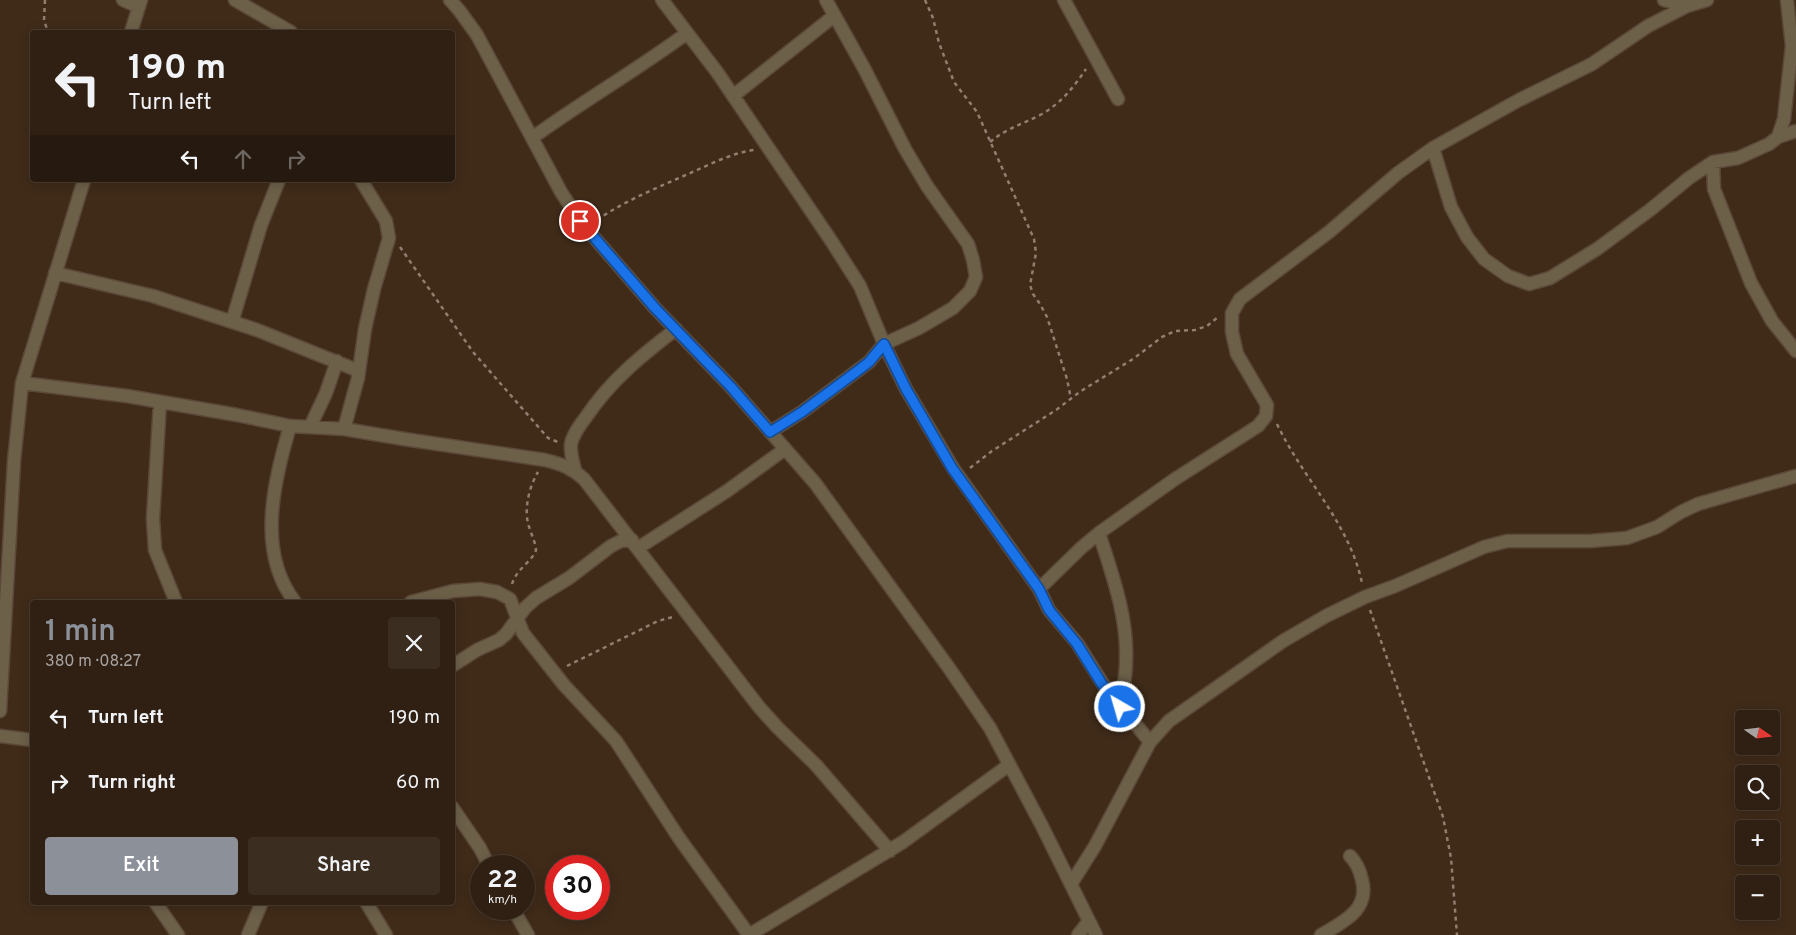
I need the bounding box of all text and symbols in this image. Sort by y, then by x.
text: 190 m [128,47,226,91]
icon: left [45,50,110,115]
text: Turn left [128,90,211,117]
icon: left [176,145,204,173]
icon: ahead [229,145,257,173]
icon: right [282,145,310,173]
pin [559,200,601,242]
icon: arrive [566,207,594,235]
text: 1 min [45,614,116,651]
button: close [388,617,440,669]
text: 380 m · 08:27 [45,652,141,672]
position arrow [1093,680,1145,732]
icon: left [45,704,73,732]
text: Turn left [88,706,164,730]
text: 190 m [389,706,440,730]
north arrow [1735,710,1780,755]
map controls [1735,710,1780,920]
button: search [1735,765,1780,810]
icon: right [45,769,73,797]
text: Turn right [88,771,176,795]
text: 60 m [396,771,440,795]
button: + [1735,820,1780,865]
button: Exit [45,837,238,895]
button: Share [248,837,440,895]
speed limit sign: 30 [545,855,610,920]
text: 22 [487,865,518,897]
button: − [1735,875,1780,920]
text: km/h [488,892,517,908]

